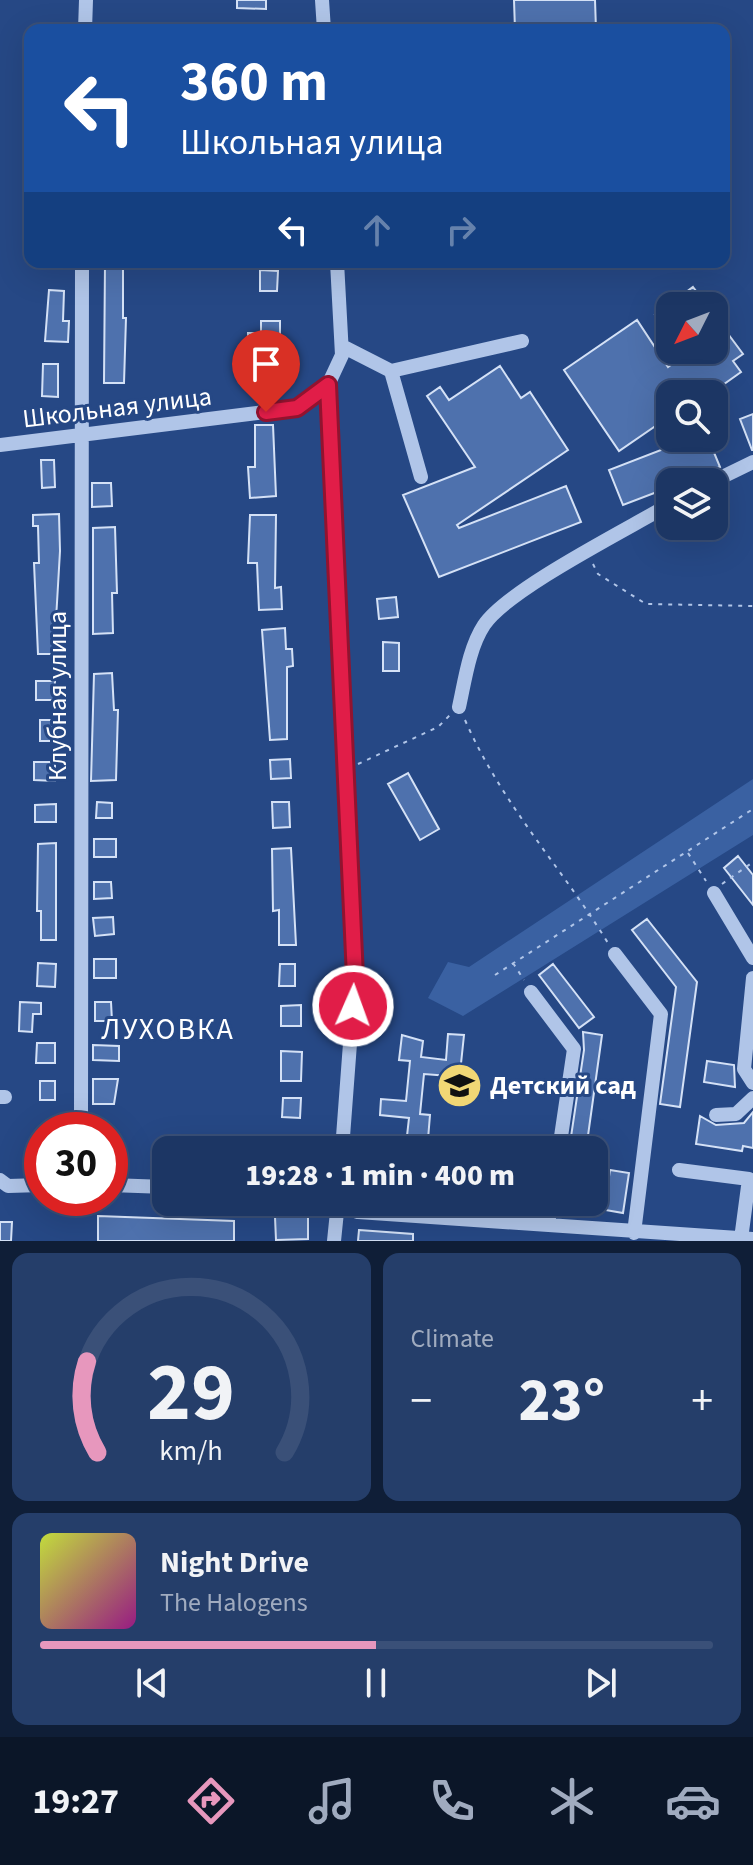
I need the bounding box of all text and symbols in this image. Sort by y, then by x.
text: 360 m [180,43,328,122]
icon: left [48,56,152,160]
text: Школьная улица [180,117,444,168]
icon: left [271,208,315,252]
icon: ahead [355,208,399,252]
icon: right [439,208,483,252]
north arrow [656,292,728,364]
map controls [656,292,728,540]
pin [232,330,300,412]
icon: arrive [244,342,288,386]
street label: Школьная улица [20,378,214,437]
button: search [656,380,728,452]
button: layers [656,468,728,540]
street label: Клубная улица [39,611,76,781]
position arrow [311,964,395,1048]
district label: ЛУХОВКА [101,1008,235,1051]
school or university icon: Детский сад [435,1061,483,1109]
place label: Детский сад [490,1067,636,1104]
speed limit sign: 30 [24,1112,128,1216]
text: 19:28 · 1 min · 400 m [245,1154,515,1197]
text: Climate [411,1320,494,1357]
text: 29 [147,1334,235,1452]
text: 23° [519,1359,605,1444]
text: − [411,1370,432,1433]
text: + [691,1370,713,1433]
text: km/h [160,1431,223,1471]
text: Night Drive [160,1541,309,1584]
text: The Halogens [160,1584,308,1621]
icon: previous [130,1661,174,1705]
icon: pause [354,1661,398,1705]
icon: next [579,1661,623,1705]
icon: directions [183,1773,239,1829]
icon: music [304,1773,360,1829]
icon: phone [424,1773,480,1829]
icon: climate [544,1773,600,1829]
icon: car [665,1773,721,1829]
text: 19:27 [32,1776,119,1827]

